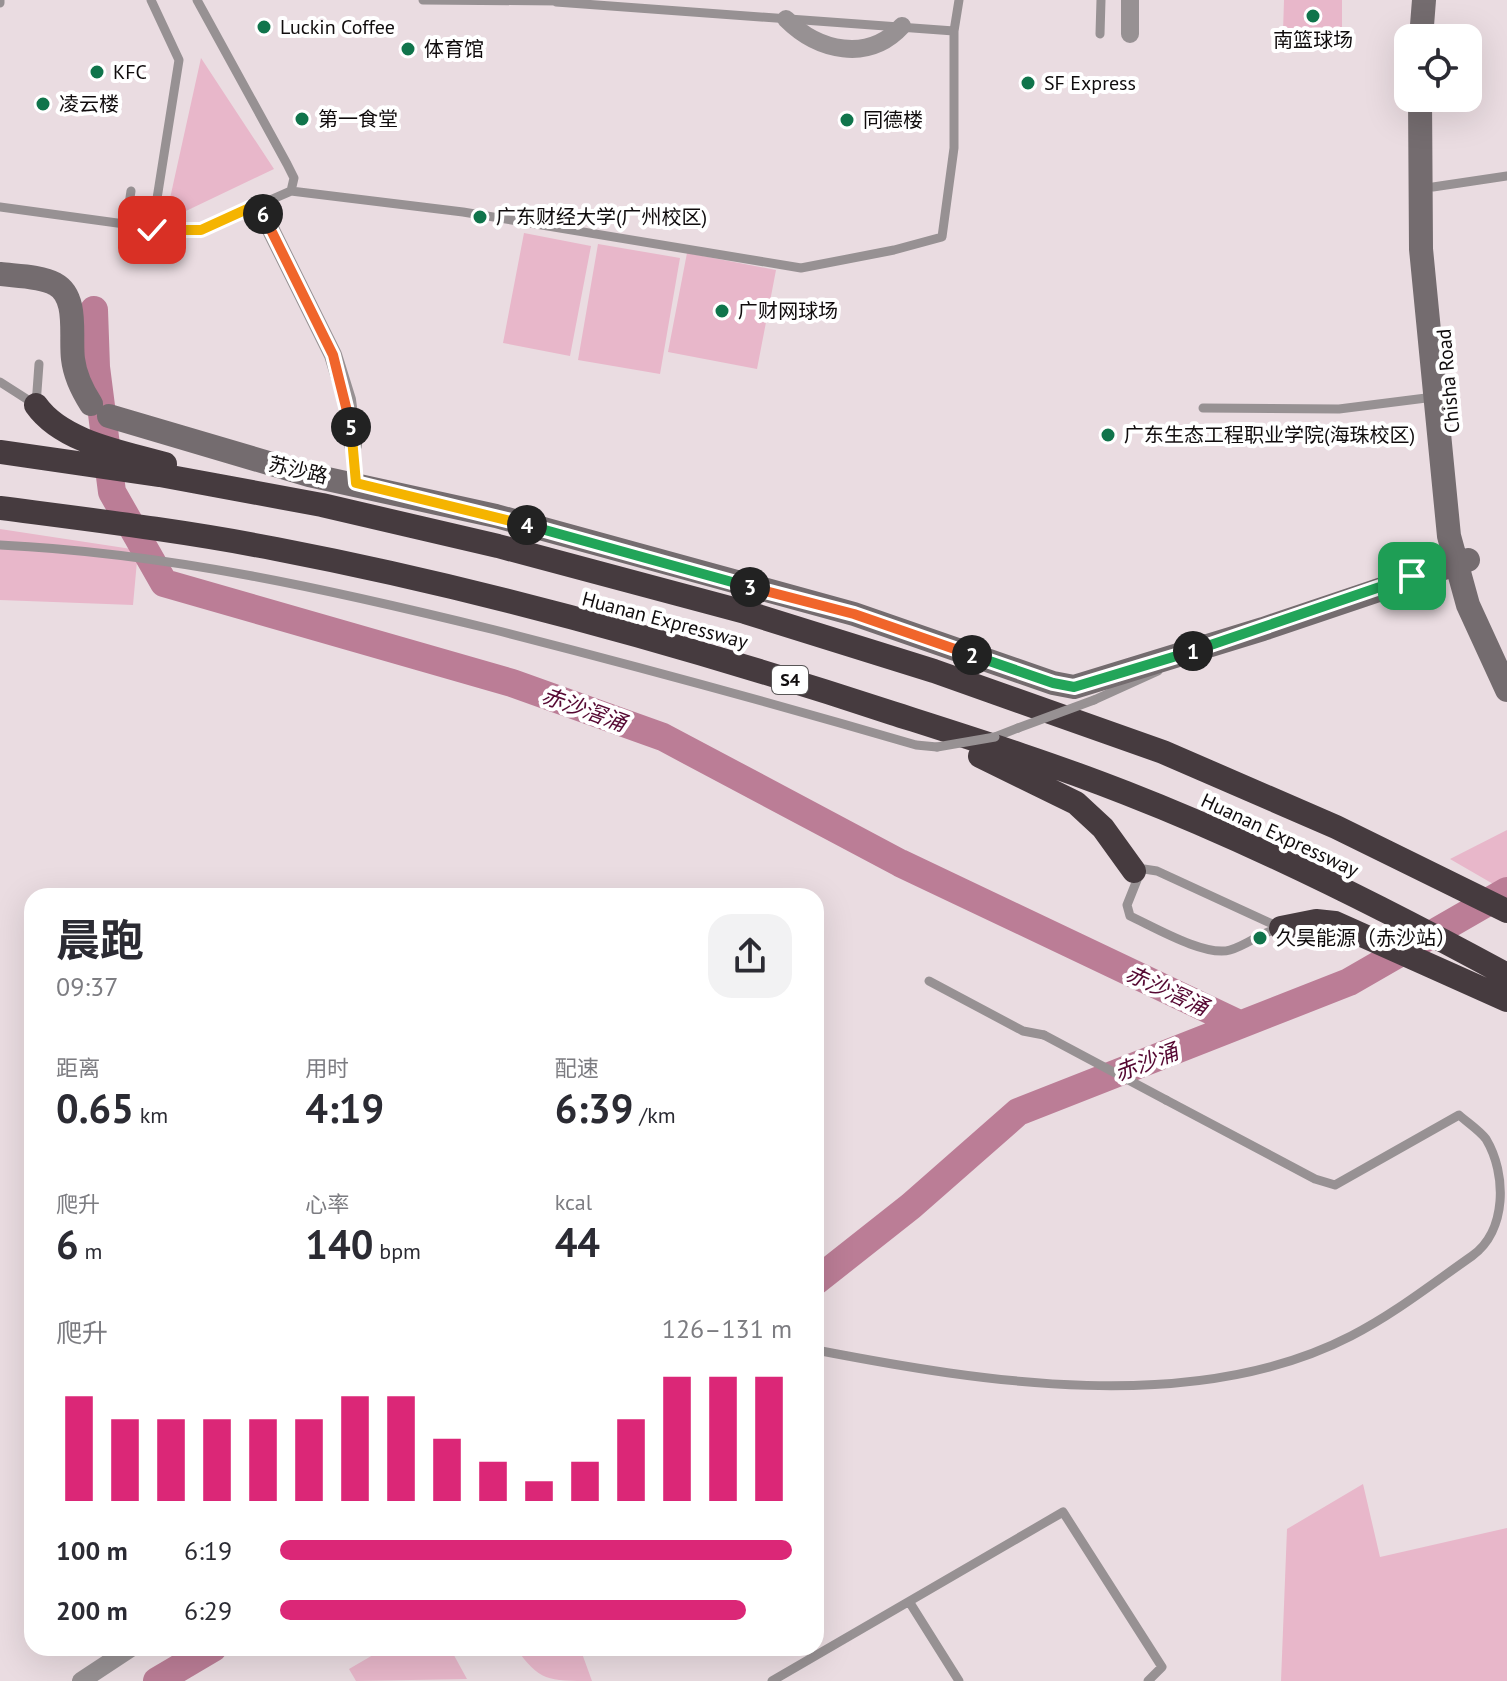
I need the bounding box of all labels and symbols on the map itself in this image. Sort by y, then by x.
marker: 南篮球场 [1304,7,1322,25]
place label: Luckin Coffee [280,14,395,40]
marker: Luckin Coffee [255,18,273,36]
place label: 南篮球场 [1273,27,1353,53]
place label: 体育馆 [424,36,484,62]
marker: 体育馆 [399,40,417,58]
place label: KFC [113,59,147,85]
marker: KFC [88,63,106,81]
place label: SF Express [1044,70,1136,96]
marker: SF Express [1019,74,1037,92]
place label: 凌云楼 [59,91,119,117]
marker: 凌云楼 [34,95,52,113]
place label: 第一食堂 [318,106,398,132]
place label: 同德楼 [863,107,923,133]
marker: 第一食堂 [293,110,311,128]
marker: 同德楼 [838,111,856,129]
pin: 6 [243,194,283,234]
pin [118,196,186,264]
place label: 广东财经大学(广州校区) [496,204,707,230]
marker: 广东财经大学(广州校区) [471,208,489,226]
place label: 广财网球场 [738,298,838,324]
marker: 广财网球场 [713,302,731,320]
street label: Chisha Road [1430,328,1466,434]
pin: 5 [331,407,371,447]
place label: 广东生态工程职业学院(海珠校区) [1124,422,1415,448]
marker: 广东生态工程职业学院(海珠校区) [1099,426,1117,444]
street label: 苏沙路 [266,451,330,489]
pin: 4 [507,505,547,545]
pin [1378,542,1446,610]
pin: 3 [730,567,770,607]
street label: Huanan Expressway [579,585,752,655]
pin: 1 [1173,631,1213,671]
pin: 2 [952,635,992,675]
road number: S4 [772,666,808,694]
water label: 赤沙滘涌 [538,681,633,738]
street label: Huanan Expressway [1197,787,1364,883]
place label: 久昊能源（赤沙站） [1276,925,1456,951]
marker: 久昊能源（赤沙站） [1251,929,1269,947]
water label: 赤沙滘涌 [1121,959,1216,1023]
water label: 赤沙涌 [1110,1036,1185,1087]

